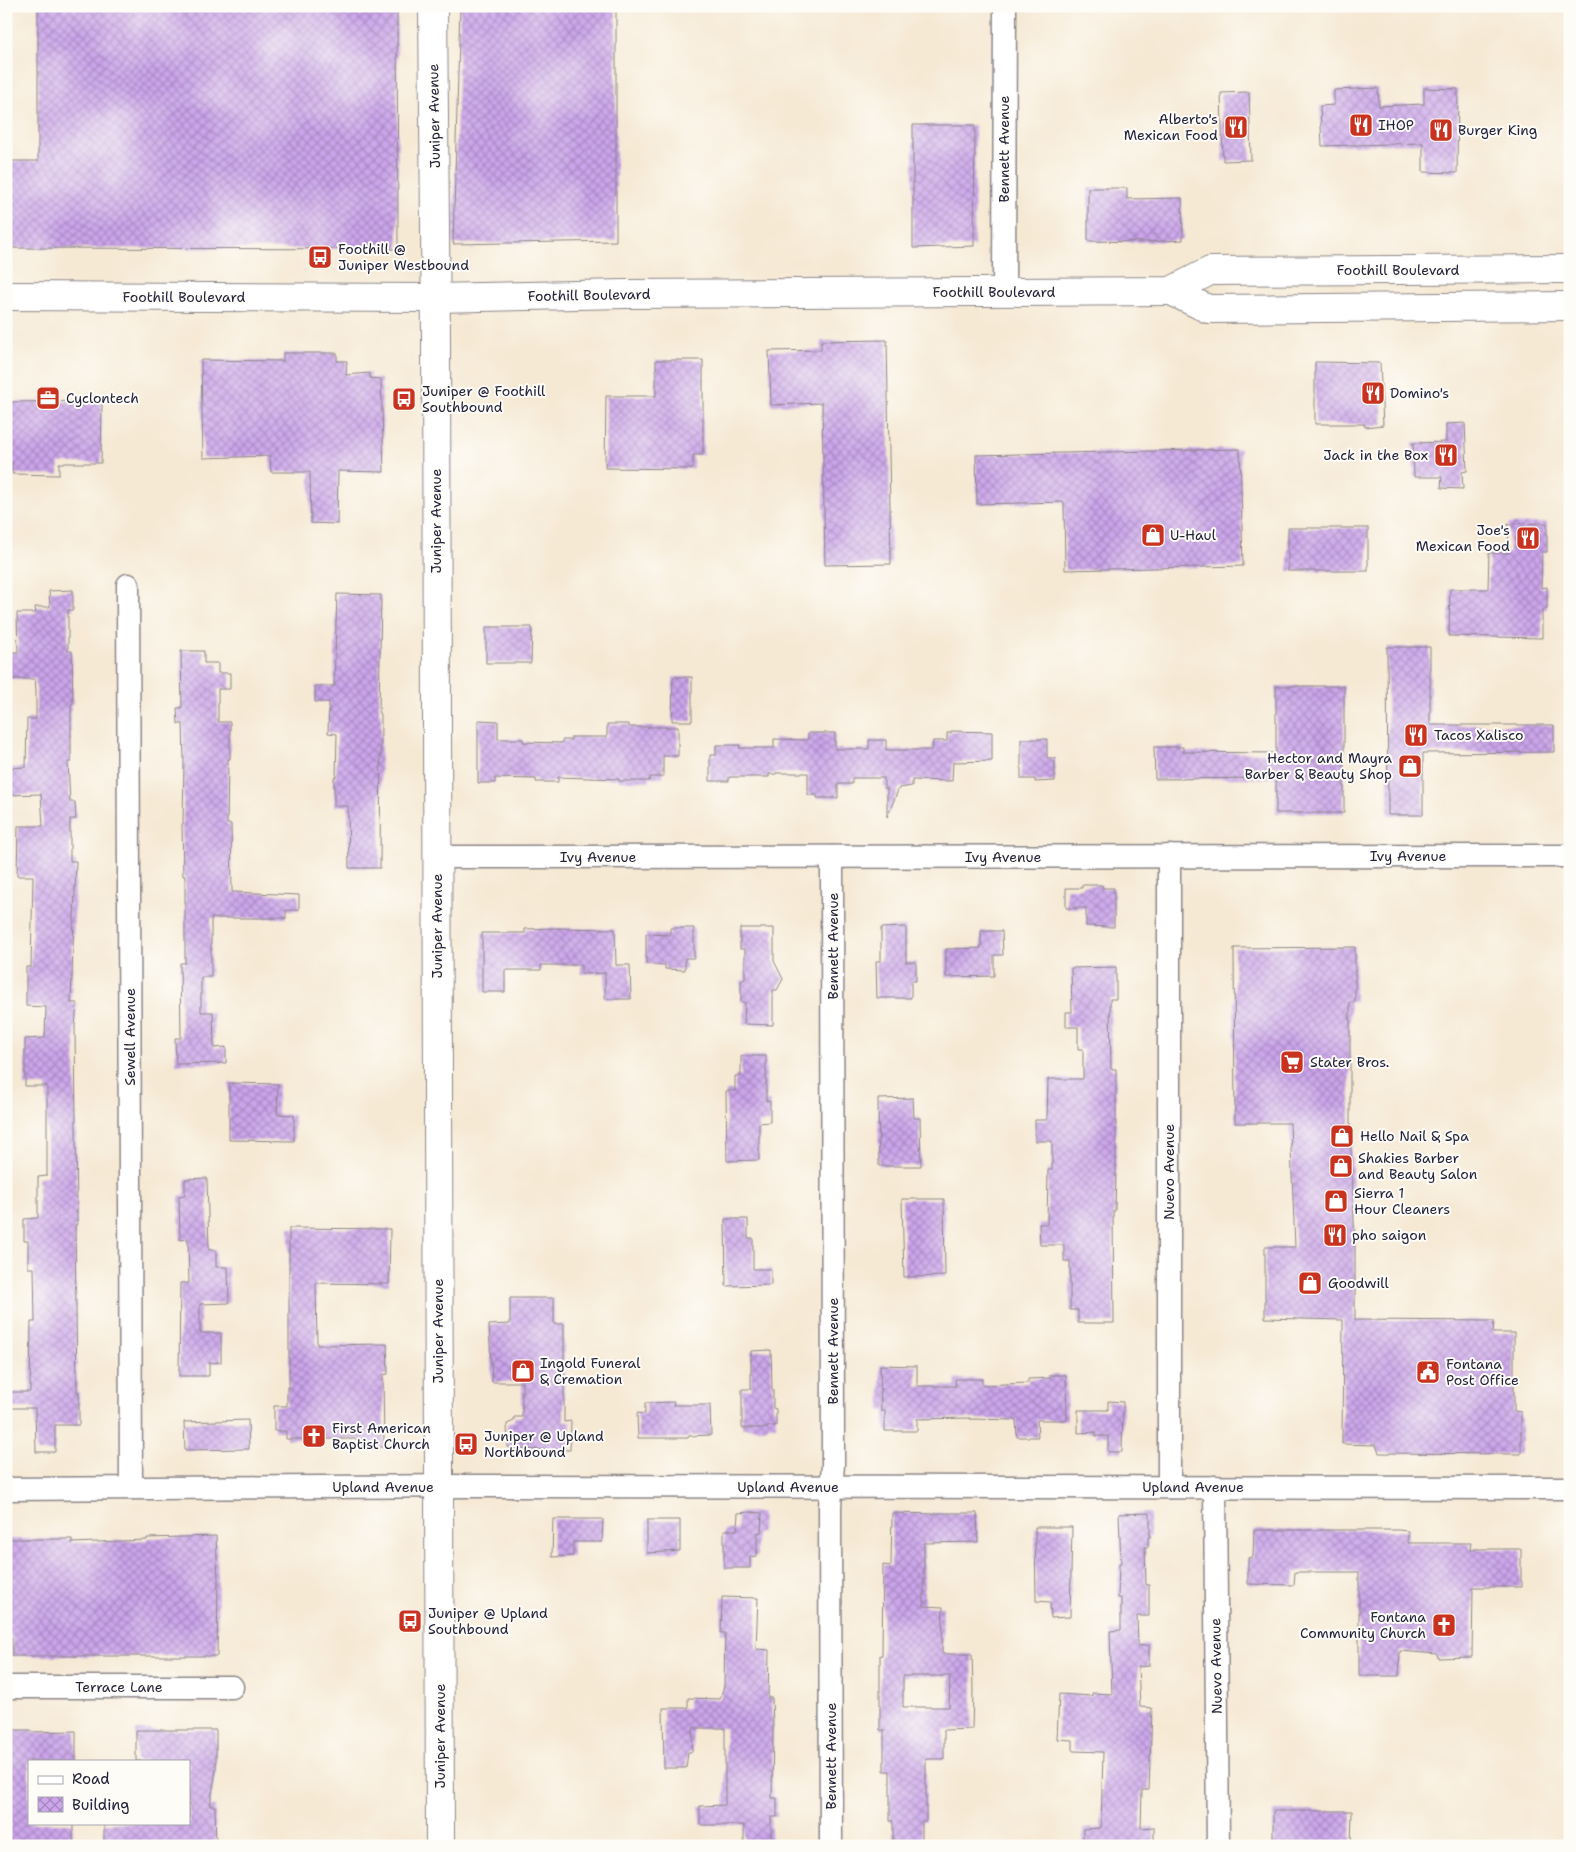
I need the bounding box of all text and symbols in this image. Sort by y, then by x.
street label: Juniper Avenue [424,63,444,169]
street label: Bennett Avenue [995,95,1013,202]
place label: Alberto's Mexican Food [1124,110,1218,144]
restaurant icon: IHOP [1348,112,1374,138]
restaurant icon: Alberto's Mexican Food [1223,114,1249,140]
place label: IHOP [1378,116,1414,134]
restaurant icon: Burger King [1428,117,1454,143]
place label: Burger King [1458,121,1537,139]
place label: Foothill @ Juniper Westbound [338,240,469,274]
bus stop icon: Foothill @ Juniper Westbound [307,244,333,270]
street label: Foothill Boulevard [1337,261,1460,279]
street label: Foothill Boulevard [933,283,1056,301]
street label: Foothill Boulevard [527,285,651,305]
street label: Foothill Boulevard [123,288,246,306]
restaurant icon: Domino's [1360,380,1386,406]
place label: Juniper @ Foothill Southbound [422,382,546,416]
place label: Domino's [1390,384,1449,402]
office icon: Cyclontech [35,385,61,411]
bus stop icon: Juniper @ Foothill Southbound [391,386,417,412]
place label: Cyclontech [66,389,139,407]
restaurant icon: Jack in the Box [1433,442,1459,468]
place label: Jack in the Box [1323,446,1428,464]
street label: Juniper Avenue [427,468,445,573]
place label: Joe's Mexican Food [1416,521,1510,555]
shop icon: U-Haul [1140,522,1166,548]
restaurant icon: Joe's Mexican Food [1515,525,1541,551]
place label: U-Haul [1170,526,1217,544]
restaurant icon: Tacos Xalisco [1403,722,1429,748]
place label: Tacos Xalisco [1434,726,1523,744]
place label: Hector and Mayra Barber & Beauty Shop [1245,749,1392,783]
shop icon: Hector and Mayra Barber & Beauty Shop [1397,753,1423,779]
street label: Ivy Avenue [1370,847,1446,865]
street label: Ivy Avenue [560,848,636,866]
street label: Ivy Avenue [965,848,1041,866]
street label: Juniper Avenue [428,873,446,978]
street label: Bennett Avenue [824,892,842,999]
street label: Sewell Avenue [121,988,139,1086]
supermarket icon: Stater Bros. [1279,1049,1305,1075]
place label: Stater Bros. [1310,1053,1389,1071]
shop icon: Hello Nail & Spa [1329,1123,1355,1149]
street label: Nuevo Avenue [1160,1124,1178,1220]
place label: Hello Nail & Spa [1360,1127,1469,1145]
place label: Shakies Barber and Beauty Salon [1358,1149,1478,1183]
shop icon: Shakies Barber and Beauty Salon [1328,1153,1354,1179]
place label: Sierra 1 Hour Cleaners [1354,1184,1450,1218]
shop icon: Sierra 1 Hour Cleaners [1323,1188,1349,1214]
restaurant icon: pho saigon [1322,1222,1348,1248]
place label: pho saigon [1352,1226,1427,1244]
shop icon: Goodwill [1297,1270,1323,1296]
place label: Goodwill [1328,1274,1389,1292]
street label: Juniper Avenue [429,1278,447,1383]
street label: Bennett Avenue [824,1297,842,1404]
place label: Ingold Funeral & Cremation [540,1354,641,1388]
place label: Fontana Post Office [1446,1355,1519,1389]
shop icon: Ingold Funeral & Cremation [510,1358,536,1384]
public building icon: Fontana Post Office [1415,1359,1441,1385]
place label: First American Baptist Church [332,1419,431,1453]
church icon: First American Baptist Church [301,1423,327,1449]
place label: Juniper @ Upland Northbound [484,1427,604,1461]
bus stop icon: Juniper @ Upland Northbound [453,1431,479,1457]
street label: Upland Avenue [332,1478,434,1496]
street label: Upland Avenue [737,1478,839,1496]
street label: Upland Avenue [1142,1478,1244,1496]
place label: Juniper @ Upland Southbound [428,1604,548,1638]
bus stop icon: Juniper @ Upland Southbound [397,1608,423,1634]
place label: Fontana Community Church [1300,1608,1426,1642]
church icon: Fontana Community Church [1431,1612,1457,1638]
street label: Nuevo Avenue [1206,1618,1226,1714]
street label: Terrace Lane [75,1678,163,1696]
street label: Juniper Avenue [431,1683,449,1788]
street label: Bennett Avenue [822,1702,840,1809]
legend [28,1760,190,1824]
text: Road [72,1769,110,1789]
text: Building [72,1795,129,1815]

